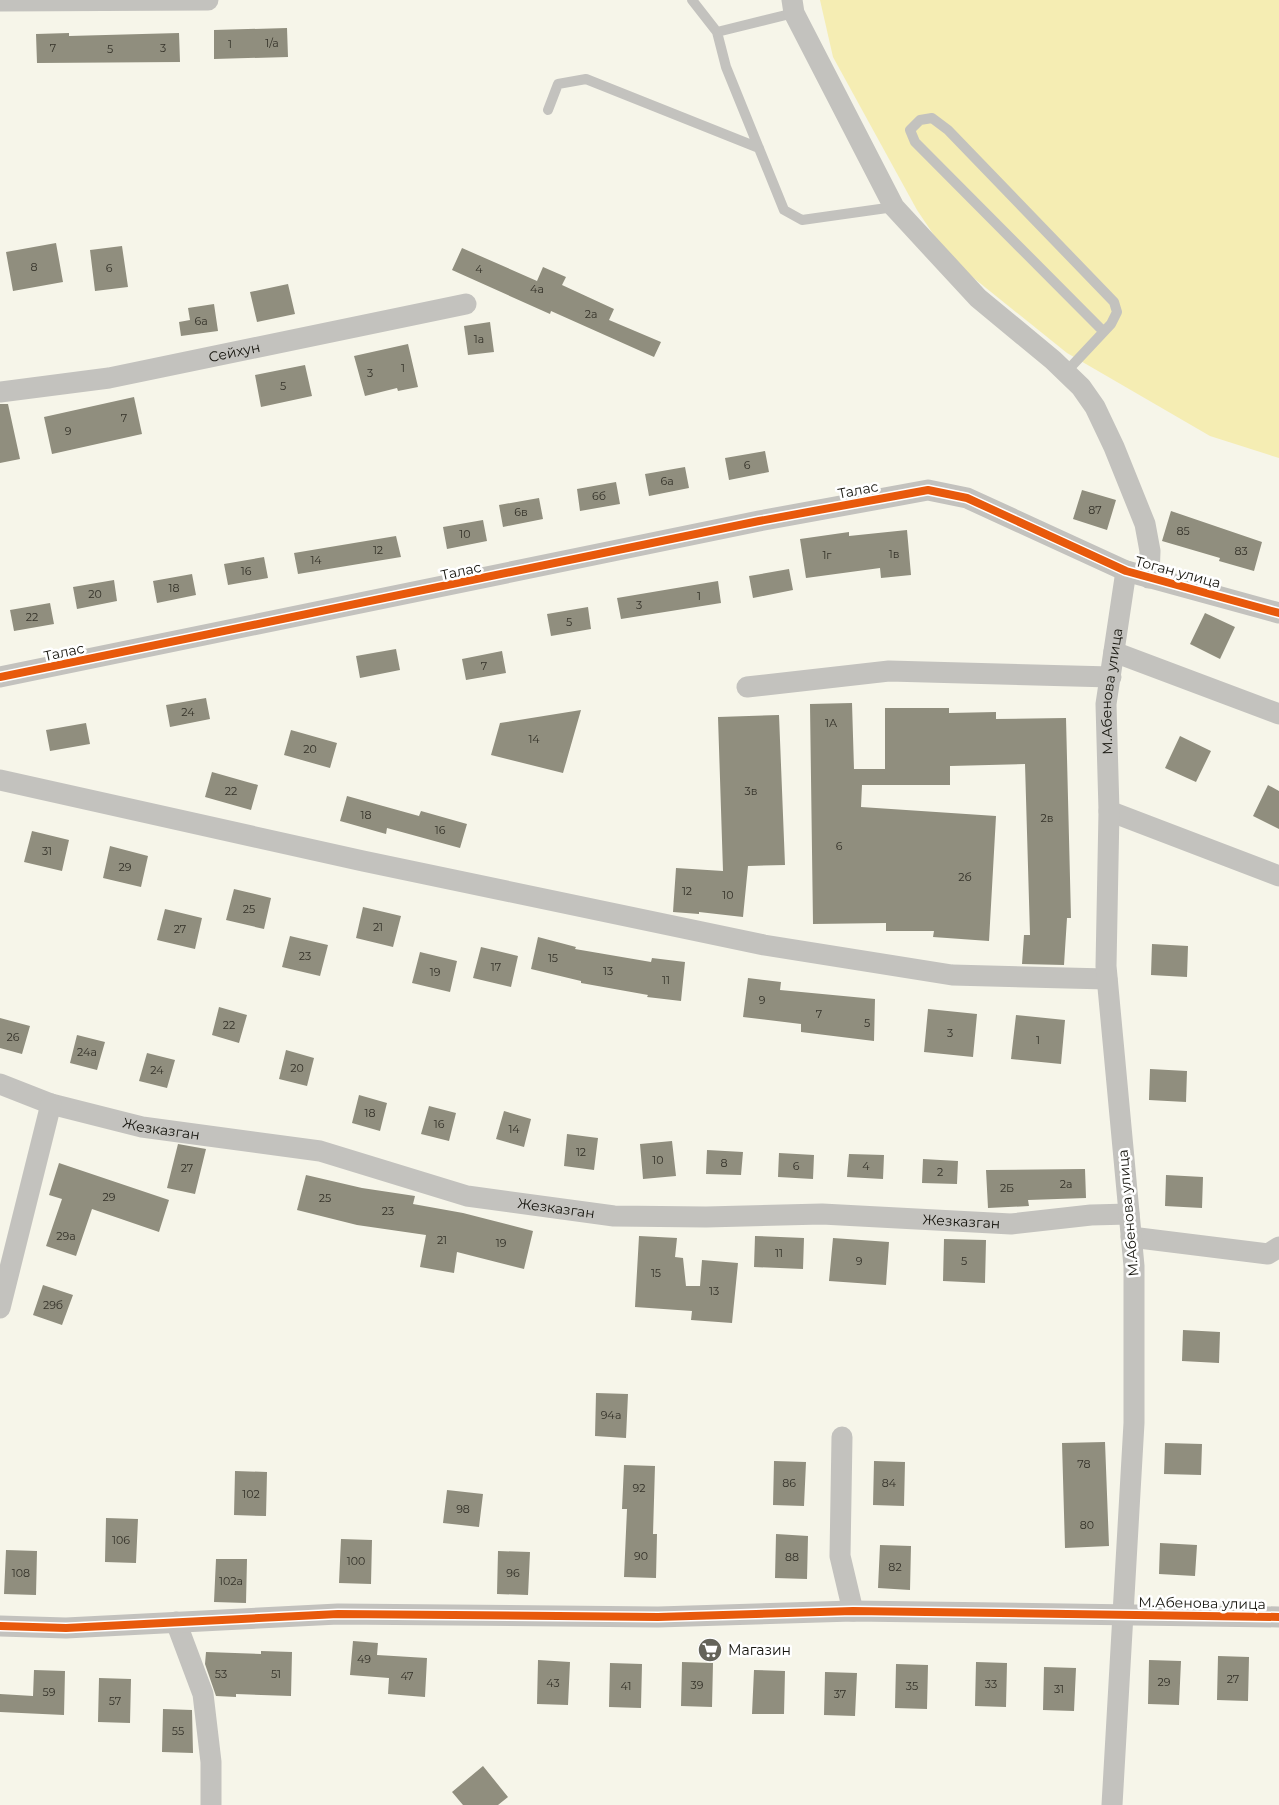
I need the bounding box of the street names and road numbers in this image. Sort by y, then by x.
street label: Сейхун [207,338,262,366]
street label: Талас [836,477,880,503]
street label: Тоган улица [1133,552,1223,592]
street label: Талас [439,558,483,584]
street label: М.Абенова улица [1097,627,1126,755]
street label: Талас [42,639,86,665]
street label: Жезказган [121,1113,201,1144]
street label: М.Абенова улица [1113,1149,1143,1277]
street label: Жезказган [516,1194,596,1222]
street label: Жезказган [922,1210,1001,1232]
street label: М.Абенова улица [1138,1593,1266,1613]

